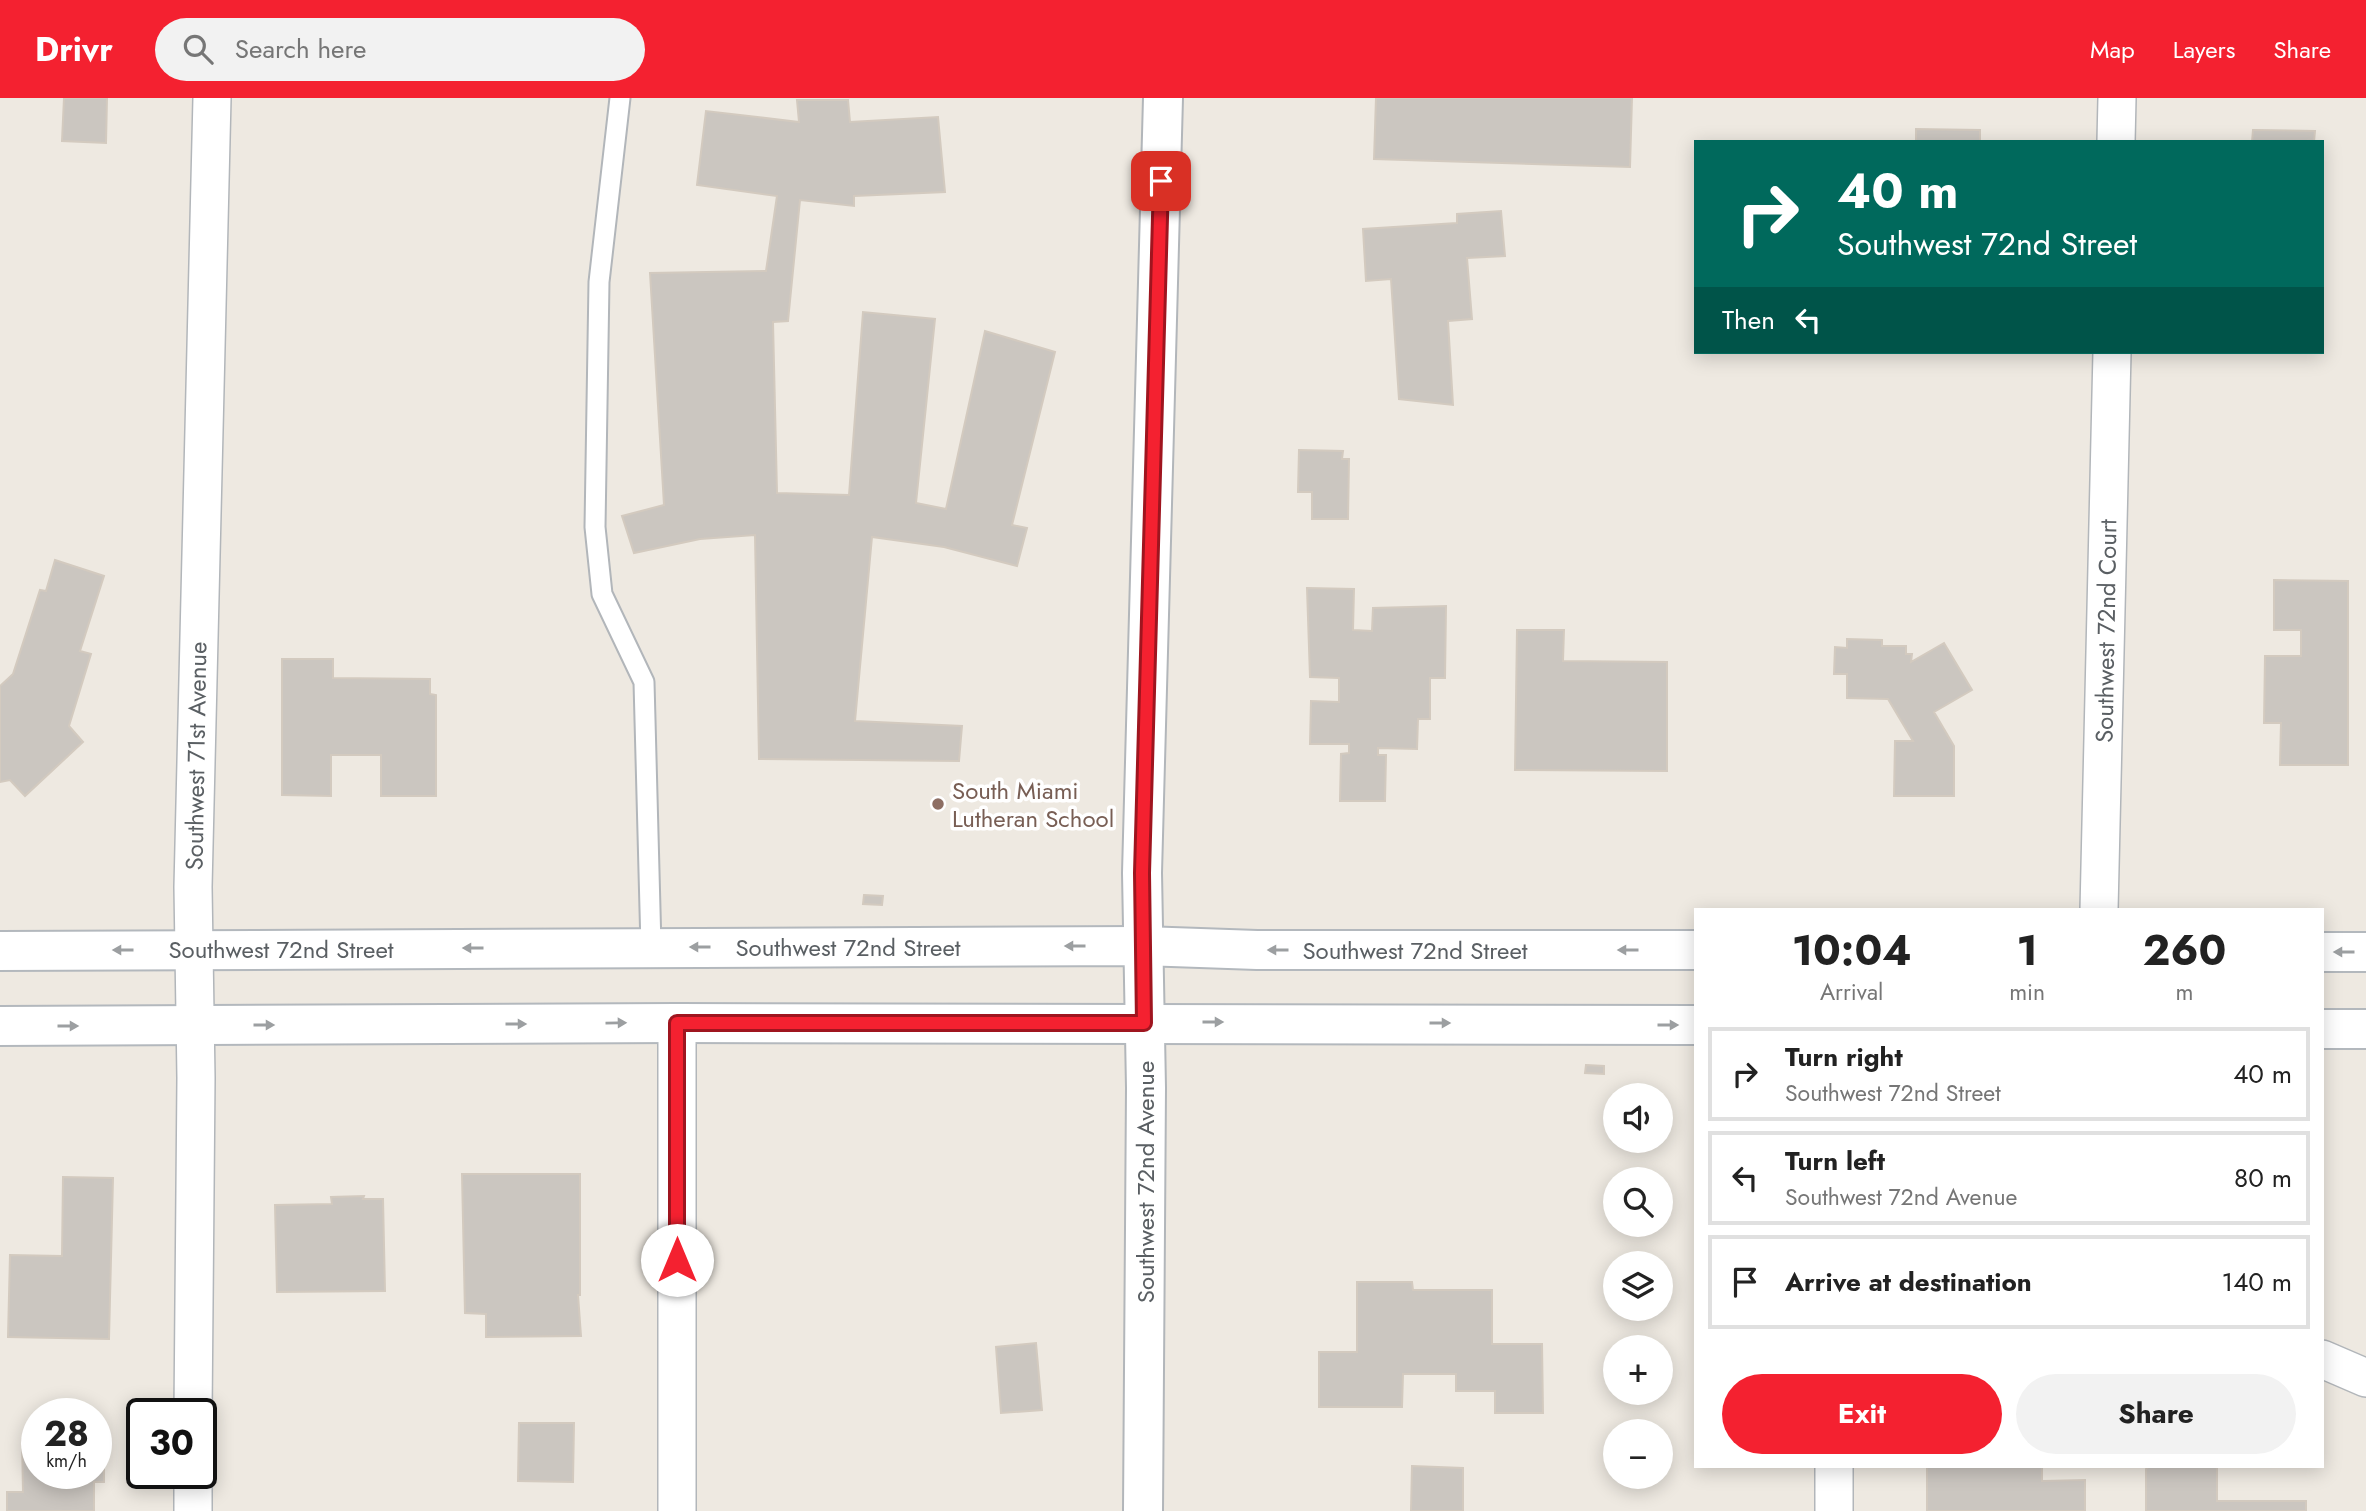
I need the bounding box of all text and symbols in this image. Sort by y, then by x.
search box [155,18,645,81]
text: Drivr [35,26,113,73]
icon: search [179,30,217,68]
text: Search here [235,30,366,68]
text: Map [2090,32,2135,67]
text: Layers [2173,32,2235,67]
text: Share [2273,32,2331,67]
pin [1131,151,1191,211]
text: 40 m [1837,156,1959,226]
icon: arrive [1142,162,1180,200]
icon: right [1722,168,1813,259]
text: Southwest 72nd Street [1837,221,2137,267]
text: Then [1722,301,1775,339]
icon: left [1789,301,1827,339]
street label: Southwest 72nd Court [2087,519,2125,743]
street label: Southwest 71st Avenue [177,641,215,871]
place label: South Miami Lutheran School [952,773,1114,836]
marker: South Miami Lutheran School [930,796,946,812]
text: 10:04 [1792,920,1912,981]
text: 1 [2016,920,2038,981]
text: 260 [2143,920,2226,981]
street label: Southwest 72nd Street [735,930,961,965]
street label: Southwest 72nd Street [168,932,394,967]
street label: Southwest 72nd Street [1302,933,1528,968]
one-way arrow [1064,940,1086,952]
one-way arrow [689,941,711,953]
one-way arrow [462,942,484,954]
one-way arrow [112,944,134,956]
one-way arrow [1266,944,1288,956]
one-way arrow [1616,944,1638,956]
one-way arrow [2333,946,2355,958]
text: Arrival [1820,975,1883,1009]
text: min [2009,975,2045,1009]
text: m [2176,975,2194,1009]
one-way arrow [1202,1016,1224,1028]
one-way arrow [605,1017,627,1029]
one-way arrow [1430,1017,1452,1029]
one-way arrow [505,1018,527,1030]
one-way arrow [253,1019,275,1031]
one-way arrow [1657,1019,1679,1030]
one-way arrow [57,1020,79,1032]
text: Turn right [1785,1038,1903,1076]
icon: right [1726,1055,1764,1093]
text: 40 m [2233,1055,2292,1093]
street label: Southwest 72nd Avenue [1128,1061,1163,1303]
text: Southwest 72nd Street [1785,1076,2001,1110]
map controls [1603,1083,1673,1489]
button: sound [1603,1083,1673,1153]
text: Turn left [1785,1142,1885,1180]
icon: left [1726,1159,1764,1197]
text: 80 m [2234,1159,2292,1197]
button: search [1603,1167,1673,1237]
text: Southwest 72nd Avenue [1785,1180,2017,1214]
position arrow [640,1223,714,1297]
button: layers [1603,1251,1673,1321]
icon: arrive [1726,1263,1764,1301]
text: Arrive at destination [1785,1263,2032,1301]
text: 140 m [2221,1263,2292,1301]
button: + [1603,1335,1673,1405]
button: Exit [1722,1374,2002,1454]
button: Share [2016,1374,2296,1454]
speed limit sign: 30 [126,1398,217,1489]
text: 28 [44,1409,89,1459]
button: − [1603,1419,1673,1489]
text: km/h [46,1448,87,1474]

